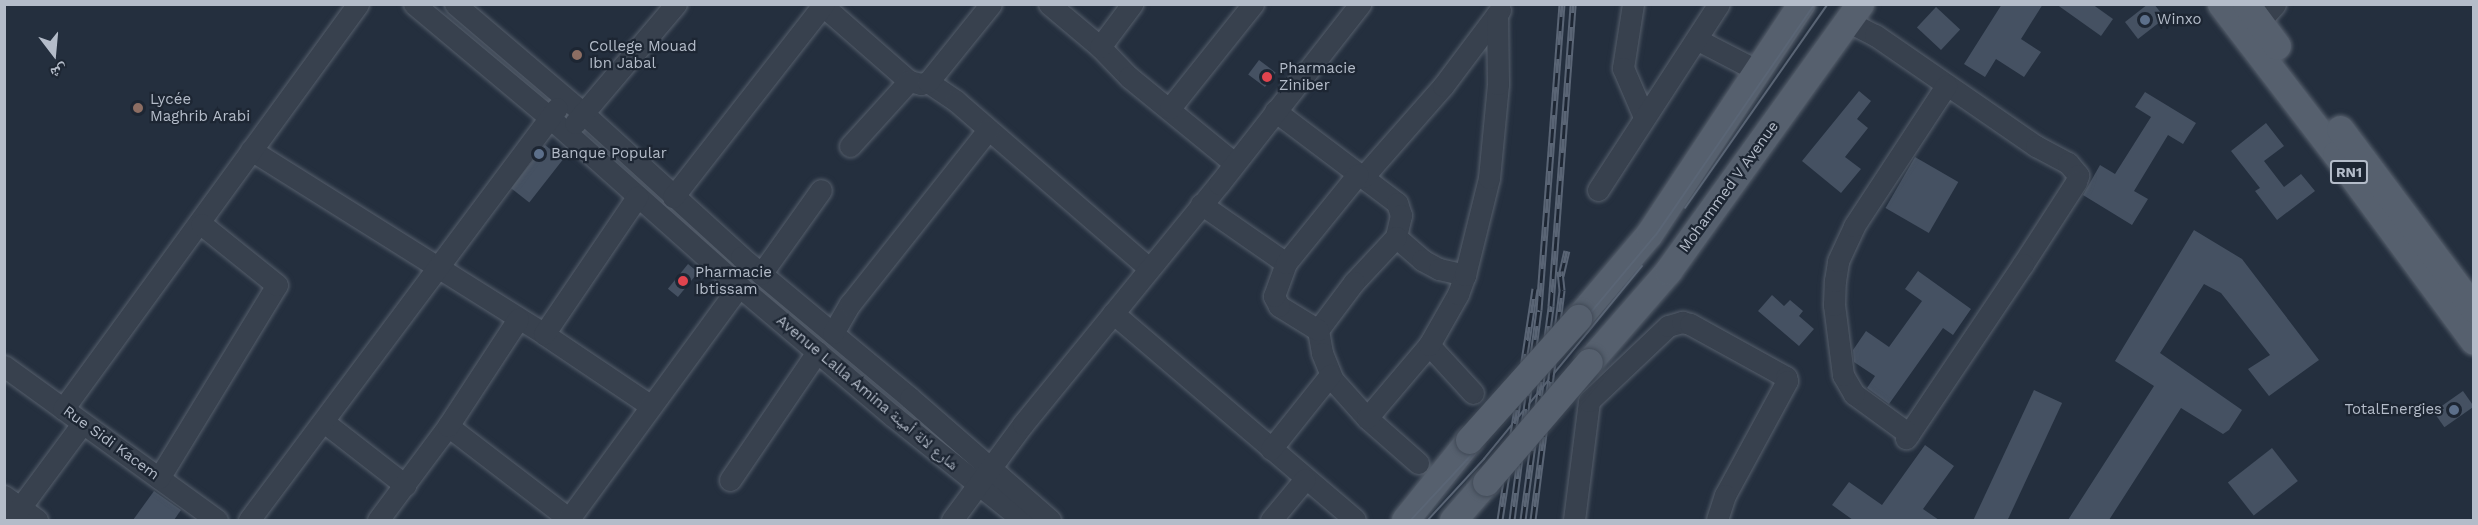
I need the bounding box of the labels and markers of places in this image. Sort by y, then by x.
place label: Winxo [2157,11,2201,29]
marker: Winxo [2138,13,2152,27]
place label: College Mouad Ibn Jabal [589,37,697,72]
marker: College Mouad Ibn Jabal [570,48,584,62]
place label: Pharmacie Ziniber [1279,59,1356,94]
marker: Pharmacie Ziniber [1260,70,1274,84]
place label: Lycée Maghrib Arabi [150,90,251,125]
marker: Lycée Maghrib Arabi [131,101,145,115]
place label: Banque Popular [551,145,667,163]
marker: Banque Popular [532,147,546,161]
place label: Pharmacie Ibtissam [695,263,772,298]
marker: Pharmacie Ibtissam [676,274,690,288]
place label: TotalEnergies [2345,401,2442,419]
marker: TotalEnergies [2447,403,2461,417]

